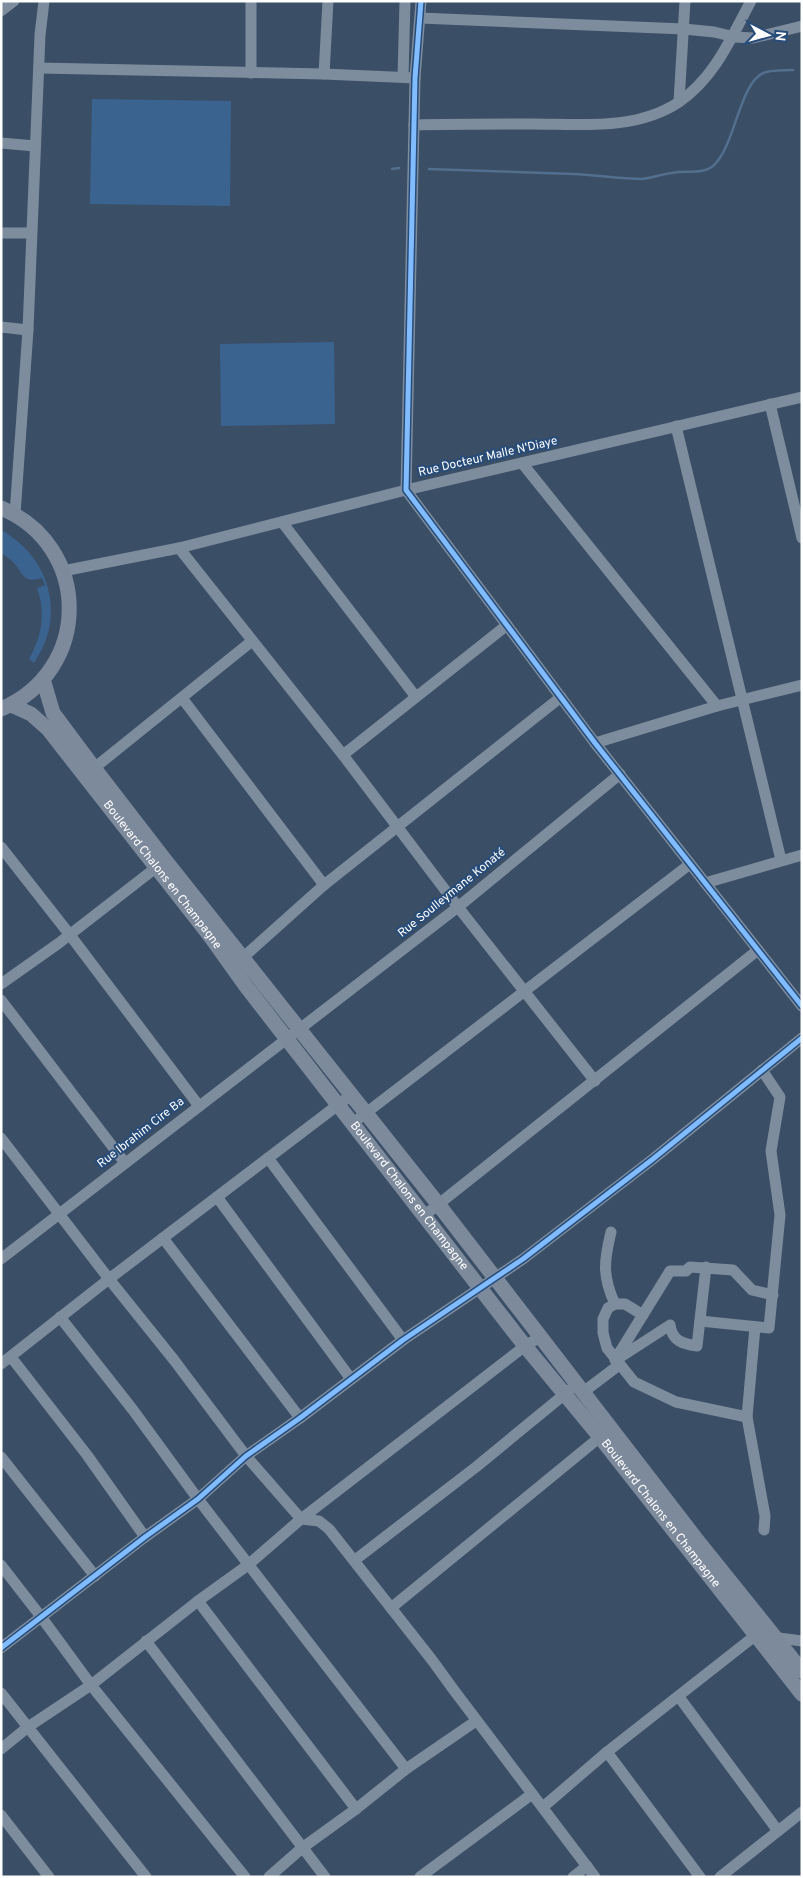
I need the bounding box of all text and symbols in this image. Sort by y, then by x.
north arrow [743,10,793,60]
text: N [770,30,788,42]
street label: Rue Docteur Malle N'Diaye [417,433,559,481]
street label: Boulevard Chalons en Champagne [99,797,225,953]
street label: Rue Soulleymane Konaté [395,845,509,941]
street label: Rue Ibrahim Cire Ba [94,1094,188,1172]
street label: Boulevard Chalons en Champagne [346,1118,472,1274]
street label: Boulevard Chalons en Champagne [597,1436,724,1591]

